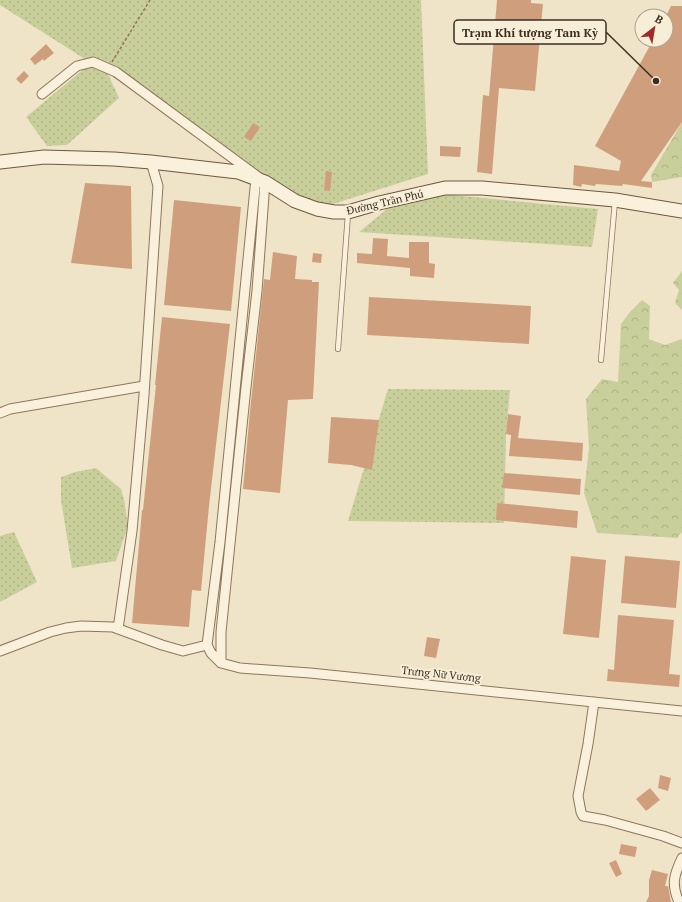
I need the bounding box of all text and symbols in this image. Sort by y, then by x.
north arrow [634,8,674,48]
text: B [652,12,666,27]
callout: Trạm Khí tượng Tam Kỳ [454,20,606,44]
text: Trạm Khí tượng Tam Kỳ [462,25,598,40]
street label: Đường Trần Phú [345,186,426,218]
street label: Trưng Nữ Vương [401,663,482,685]

